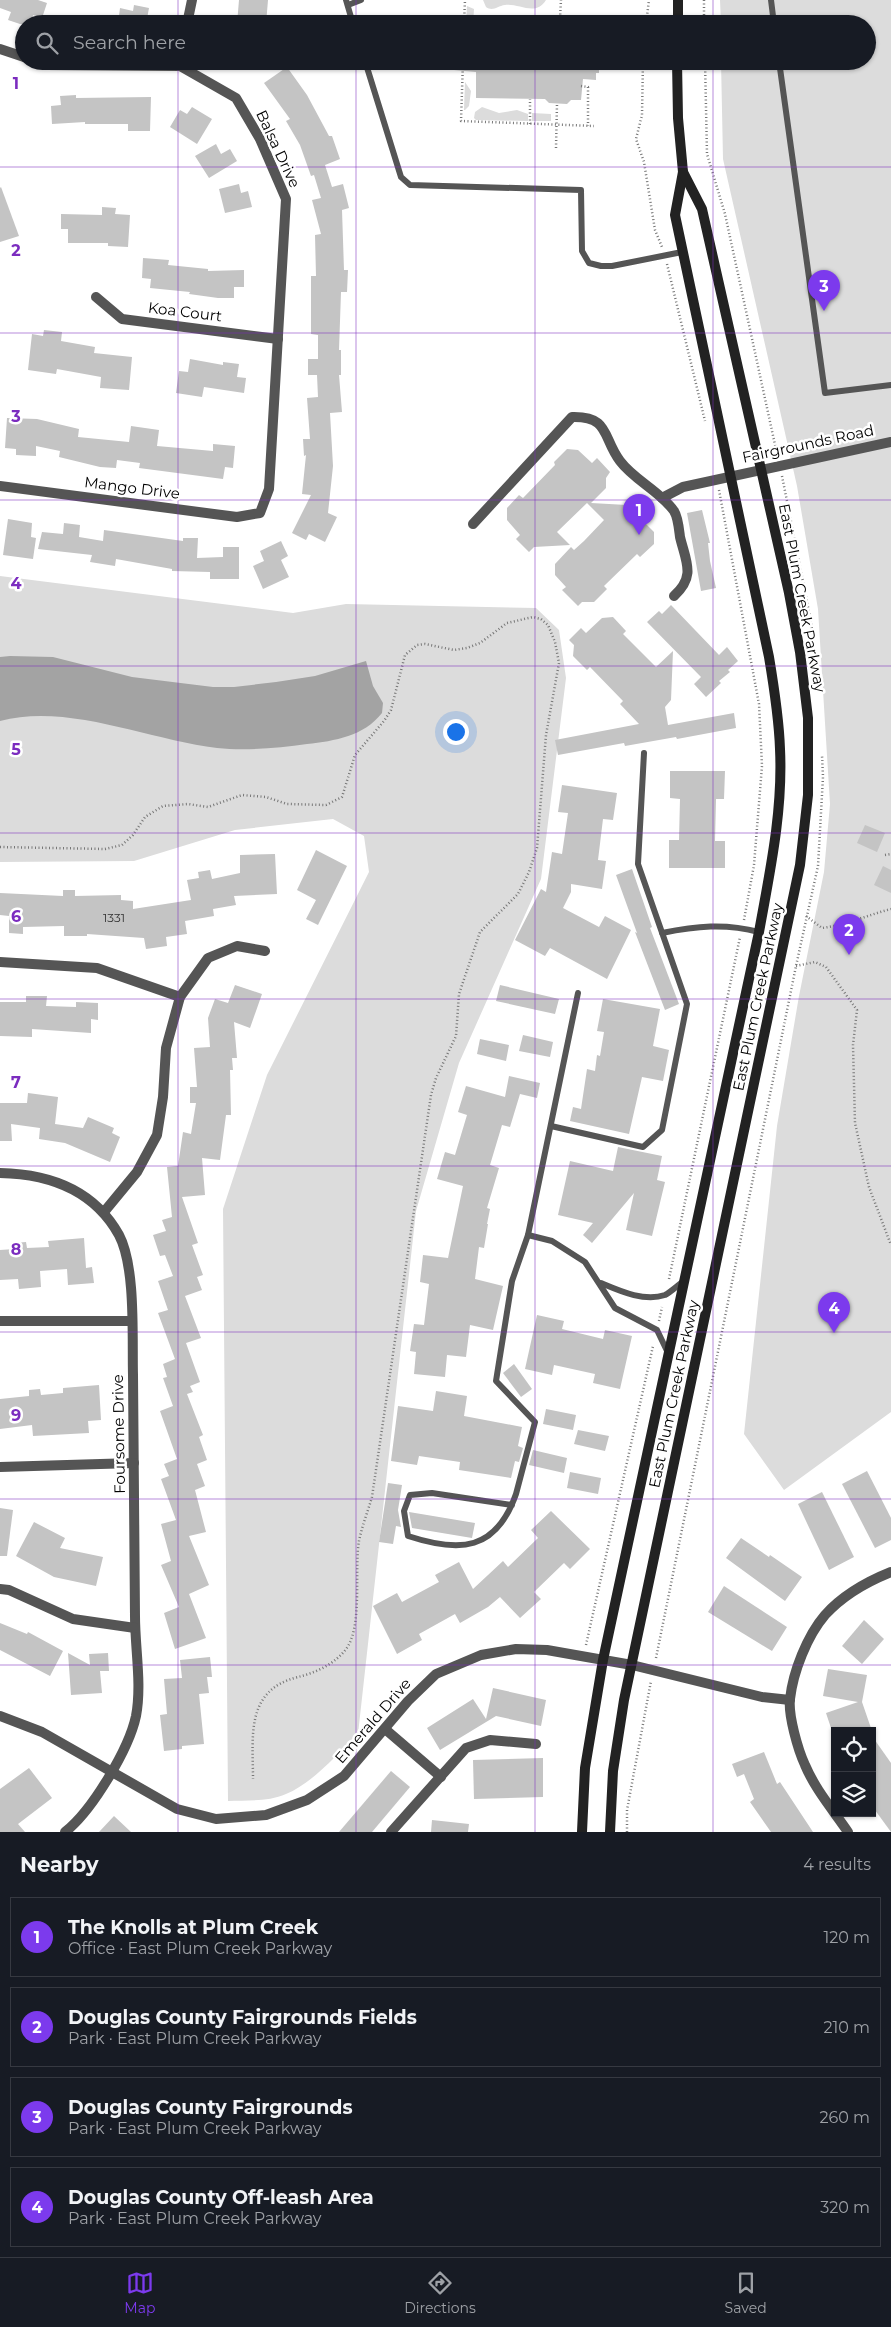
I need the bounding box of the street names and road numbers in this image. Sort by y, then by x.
street label: Balsa Drive [252,107,305,191]
street label: Koa Court [147,298,223,325]
street label: Fairgrounds Road [740,420,876,467]
street label: Mango Drive [83,472,181,503]
street label: East Plum Creek Parkway [775,502,830,695]
street label: East Plum Creek Parkway [728,900,787,1093]
street label: East Plum Creek Parkway [644,1297,703,1490]
street label: Foursome Drive [108,1374,129,1494]
street label: Emerald Drive [330,1674,415,1767]

